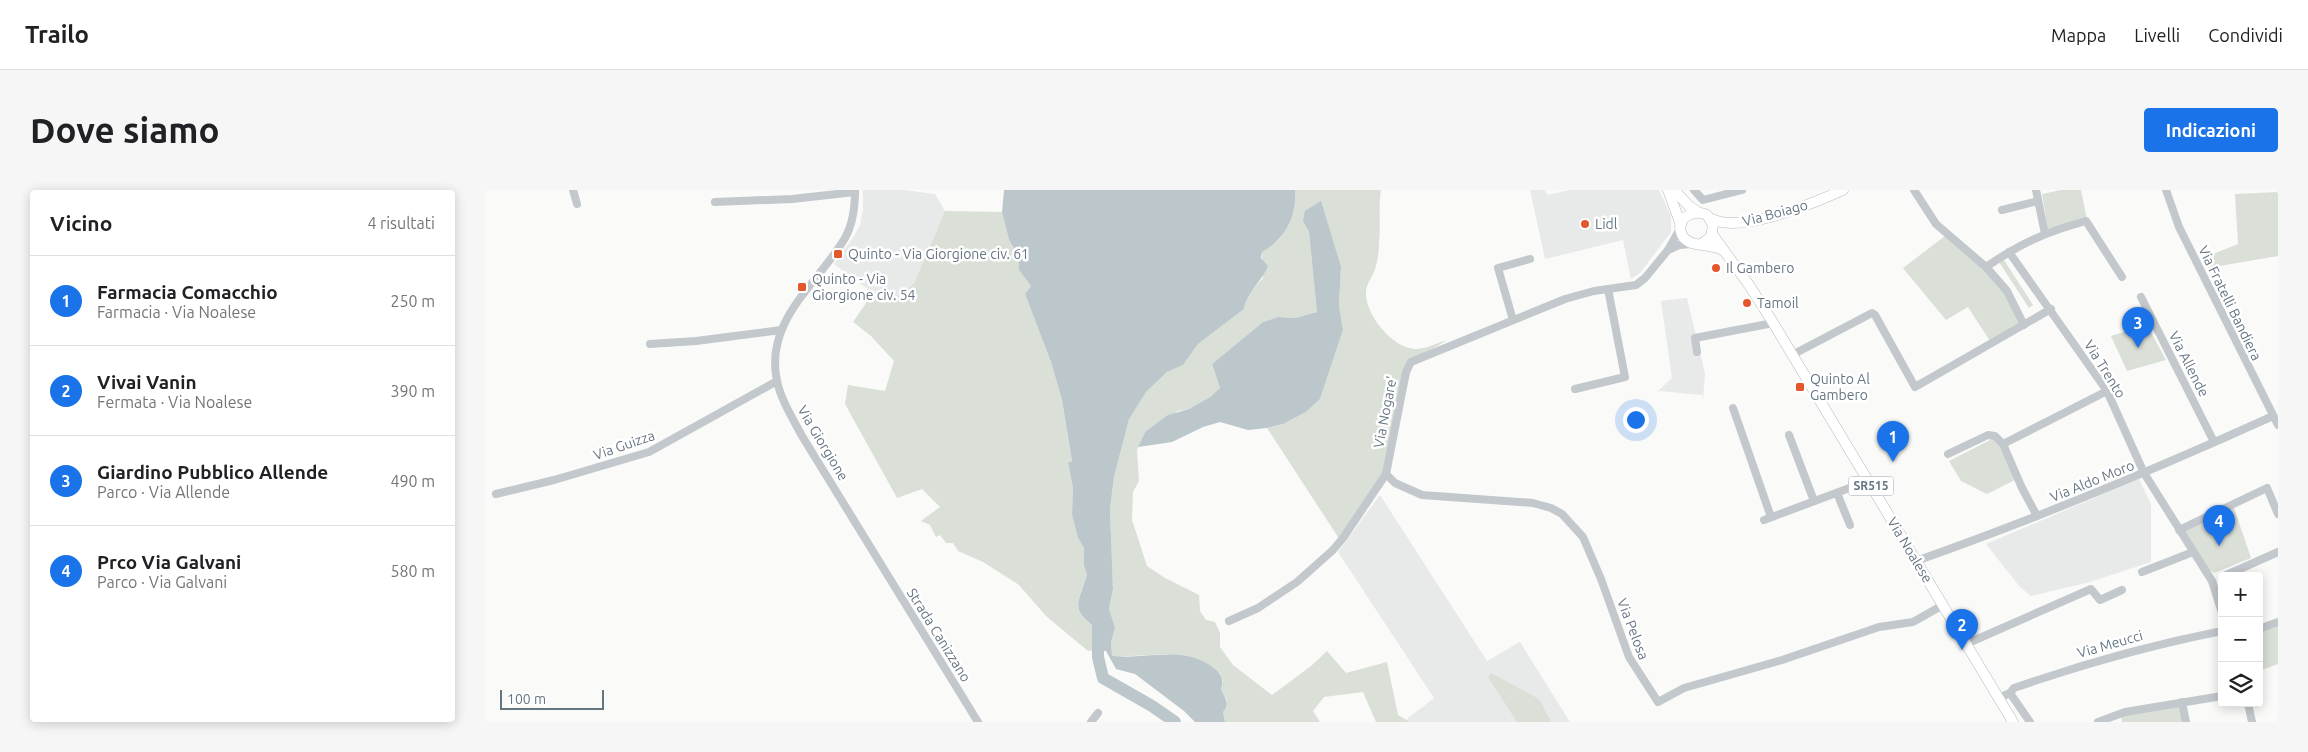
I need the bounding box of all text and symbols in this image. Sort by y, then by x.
text: Trailo [25,21,89,48]
text: Mappa [2051,25,2106,45]
text: Livelli [2134,25,2180,45]
text: Condividi [2208,25,2283,45]
button: Indicazioni [2144,108,2278,152]
text: Dove siamo [30,110,220,150]
street label: Via Boiago [1741,197,1809,229]
text: Vicino [50,211,112,235]
text: 4 risultati [367,214,435,232]
place label: Lidl [1595,216,1618,232]
marker: Lidl [1579,218,1591,230]
street label: Via Fratelli Bandiera [2195,243,2265,363]
place label: Quinto - Via Giorgione civ. 61 [848,246,1029,262]
marker: Quinto - Via Giorgione civ. 61 [832,248,844,260]
place label: Il Gambero [1726,260,1794,276]
marker: Il Gambero [1710,262,1722,274]
place label: Quinto - Via Giorgione civ. 54 [812,271,916,303]
text: Farmacia Comacchio [97,281,278,303]
marker: Quinto - Via Giorgione civ. 54 [796,281,808,293]
text: 1 [61,292,71,310]
text: 250 m [390,292,435,310]
place label: Tamoil [1757,295,1799,311]
marker: Tamoil [1741,297,1753,309]
text: Farmacia · Via Noalese [97,303,256,321]
pin: 3 [2122,307,2154,348]
street label: Via Allende [2166,329,2212,399]
street label: Via Trento [2081,337,2129,401]
text: Vivai Vanin [97,371,197,393]
place label: Quinto Al Gambero [1810,371,1870,403]
street label: Via Nogare' [1370,375,1400,449]
marker: Quinto Al Gambero [1794,381,1806,393]
text: 2 [61,382,71,400]
text: 390 m [390,382,435,400]
text: Fermata · Via Noalese [97,393,252,411]
street label: Via Giorgione [794,403,852,483]
your location [1623,407,1649,433]
pin: 1 [1877,421,1909,462]
street label: Via Guizza [591,427,657,463]
street label: Via Aldo Moro [2048,457,2136,505]
text: Giardino Pubblico Allende [97,461,328,483]
text: 3 [61,472,71,490]
text: 490 m [390,472,435,490]
road number: SR515 [1849,476,1893,496]
text: Parco · Via Allende [97,483,230,501]
pin: 4 [2203,505,2235,546]
street label: Via Noalese [1884,514,1936,586]
text: Prco Via Galvani [97,551,241,573]
text: 4 [61,562,71,580]
text: 580 m [390,562,435,580]
map controls [2218,572,2263,707]
button: + [2218,572,2263,617]
text: Parco · Via Galvani [97,573,227,591]
street label: Strada Canizzano [904,585,974,685]
street label: Via Pelosa [1614,596,1652,662]
pin: 2 [1946,609,1978,650]
button: − [2218,617,2263,662]
street label: Via Meucci [2075,627,2145,661]
button: layers [2218,662,2263,707]
scale bar [500,687,604,710]
text: 100 m [507,691,546,707]

